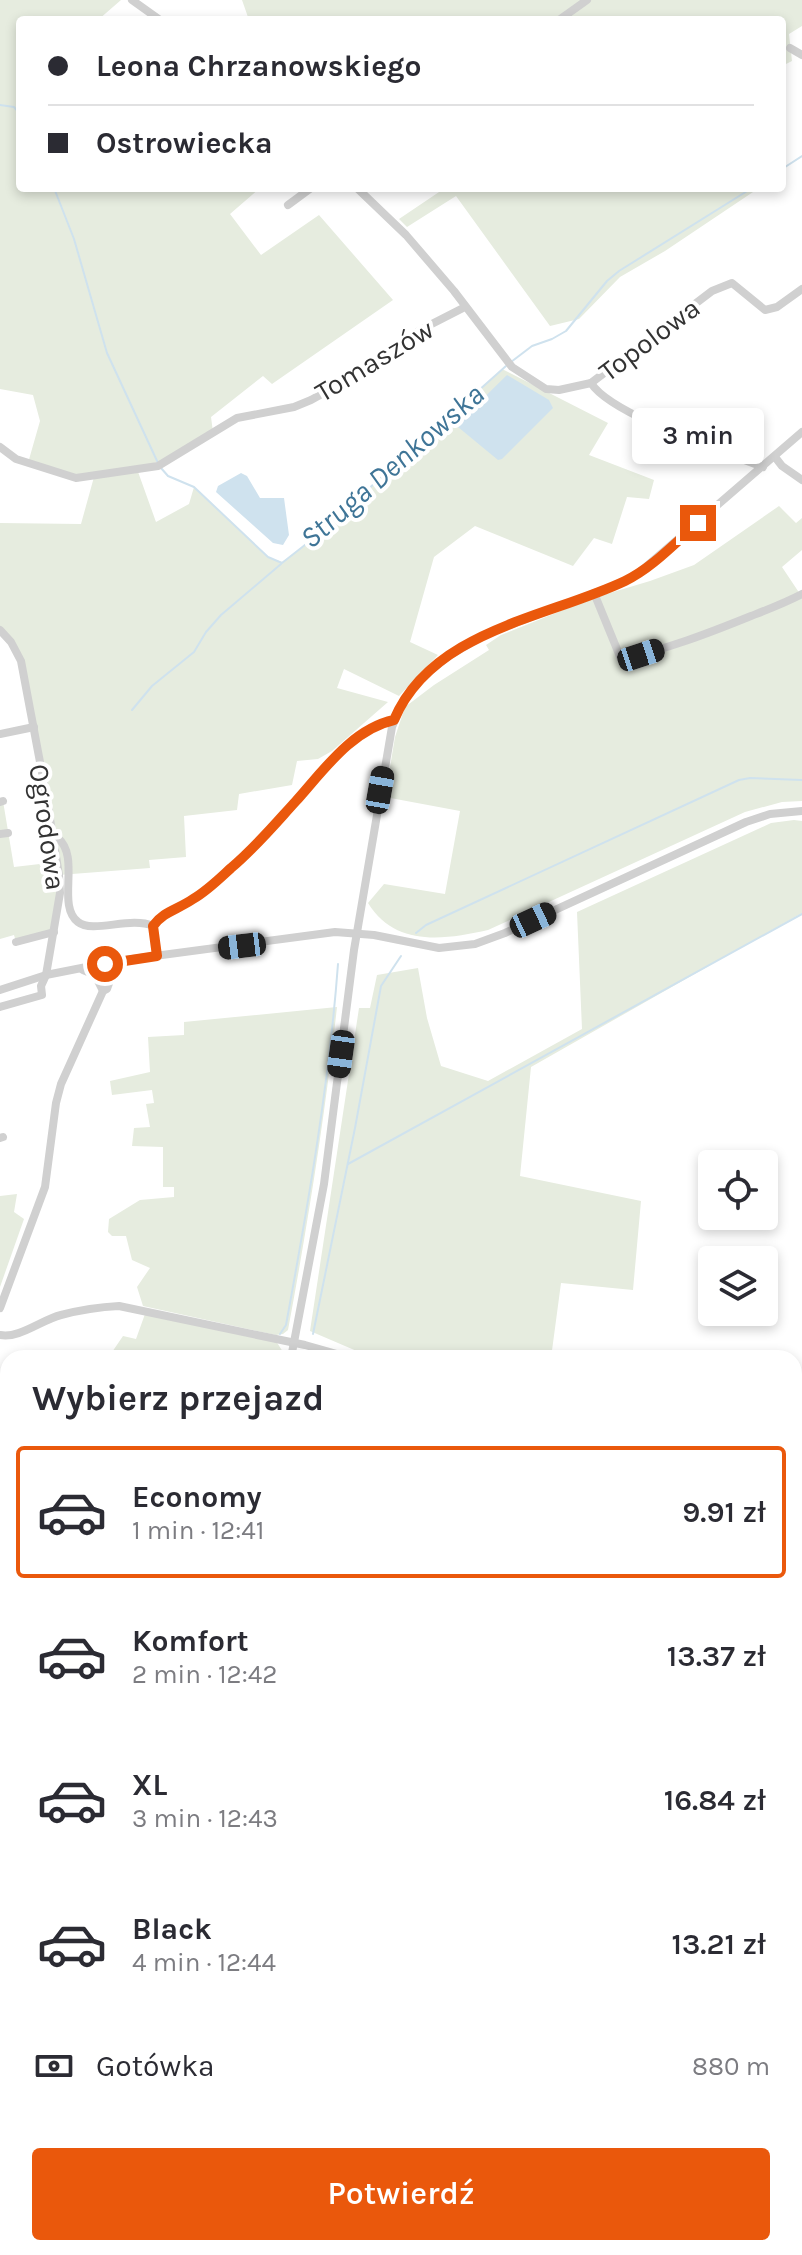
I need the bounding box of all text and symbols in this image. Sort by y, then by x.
text: Leona Chrzanowskiego [96,48,422,84]
text: Ostrowiecka [96,125,273,161]
street label: Topolowa [592,291,706,388]
street label: Tomaszów [309,312,439,409]
water label: Struga Denkowska [293,376,491,556]
callout: 3 min [632,407,764,463]
text: 3 min [662,420,734,451]
route end [680,505,716,541]
car [614,636,668,674]
street label: Ogrodowa [22,762,73,892]
car [364,764,396,816]
car [506,899,560,941]
car [217,931,267,961]
route start [87,946,123,982]
car [326,1029,356,1079]
map controls [698,1150,778,1326]
button: locate [698,1150,778,1230]
button: layers [698,1246,778,1326]
text: Wybierz przejazd [32,1377,324,1419]
icon: car [36,1476,108,1548]
text: Economy [132,1479,262,1515]
text: 9.91 zł [682,1494,766,1530]
text: 1 min · 12:41 [132,1515,264,1546]
icon: car [36,1620,108,1692]
text: Komfort [132,1623,249,1659]
text: 13.37 zł [667,1638,766,1674]
text: 2 min · 12:42 [132,1659,277,1690]
icon: car [36,1764,108,1836]
text: XL [132,1767,167,1803]
text: 16.84 zł [664,1782,766,1818]
text: 3 min · 12:43 [132,1803,278,1834]
icon: car [36,1908,108,1980]
text: Black [132,1911,212,1947]
text: 13.21 zł [671,1926,766,1962]
text: 4 min · 12:44 [132,1947,276,1978]
icon: cash [32,2044,76,2088]
text: Gotówka [96,2048,215,2084]
text: 880 m [692,2051,770,2082]
button: Potwierdź [32,2148,770,2240]

